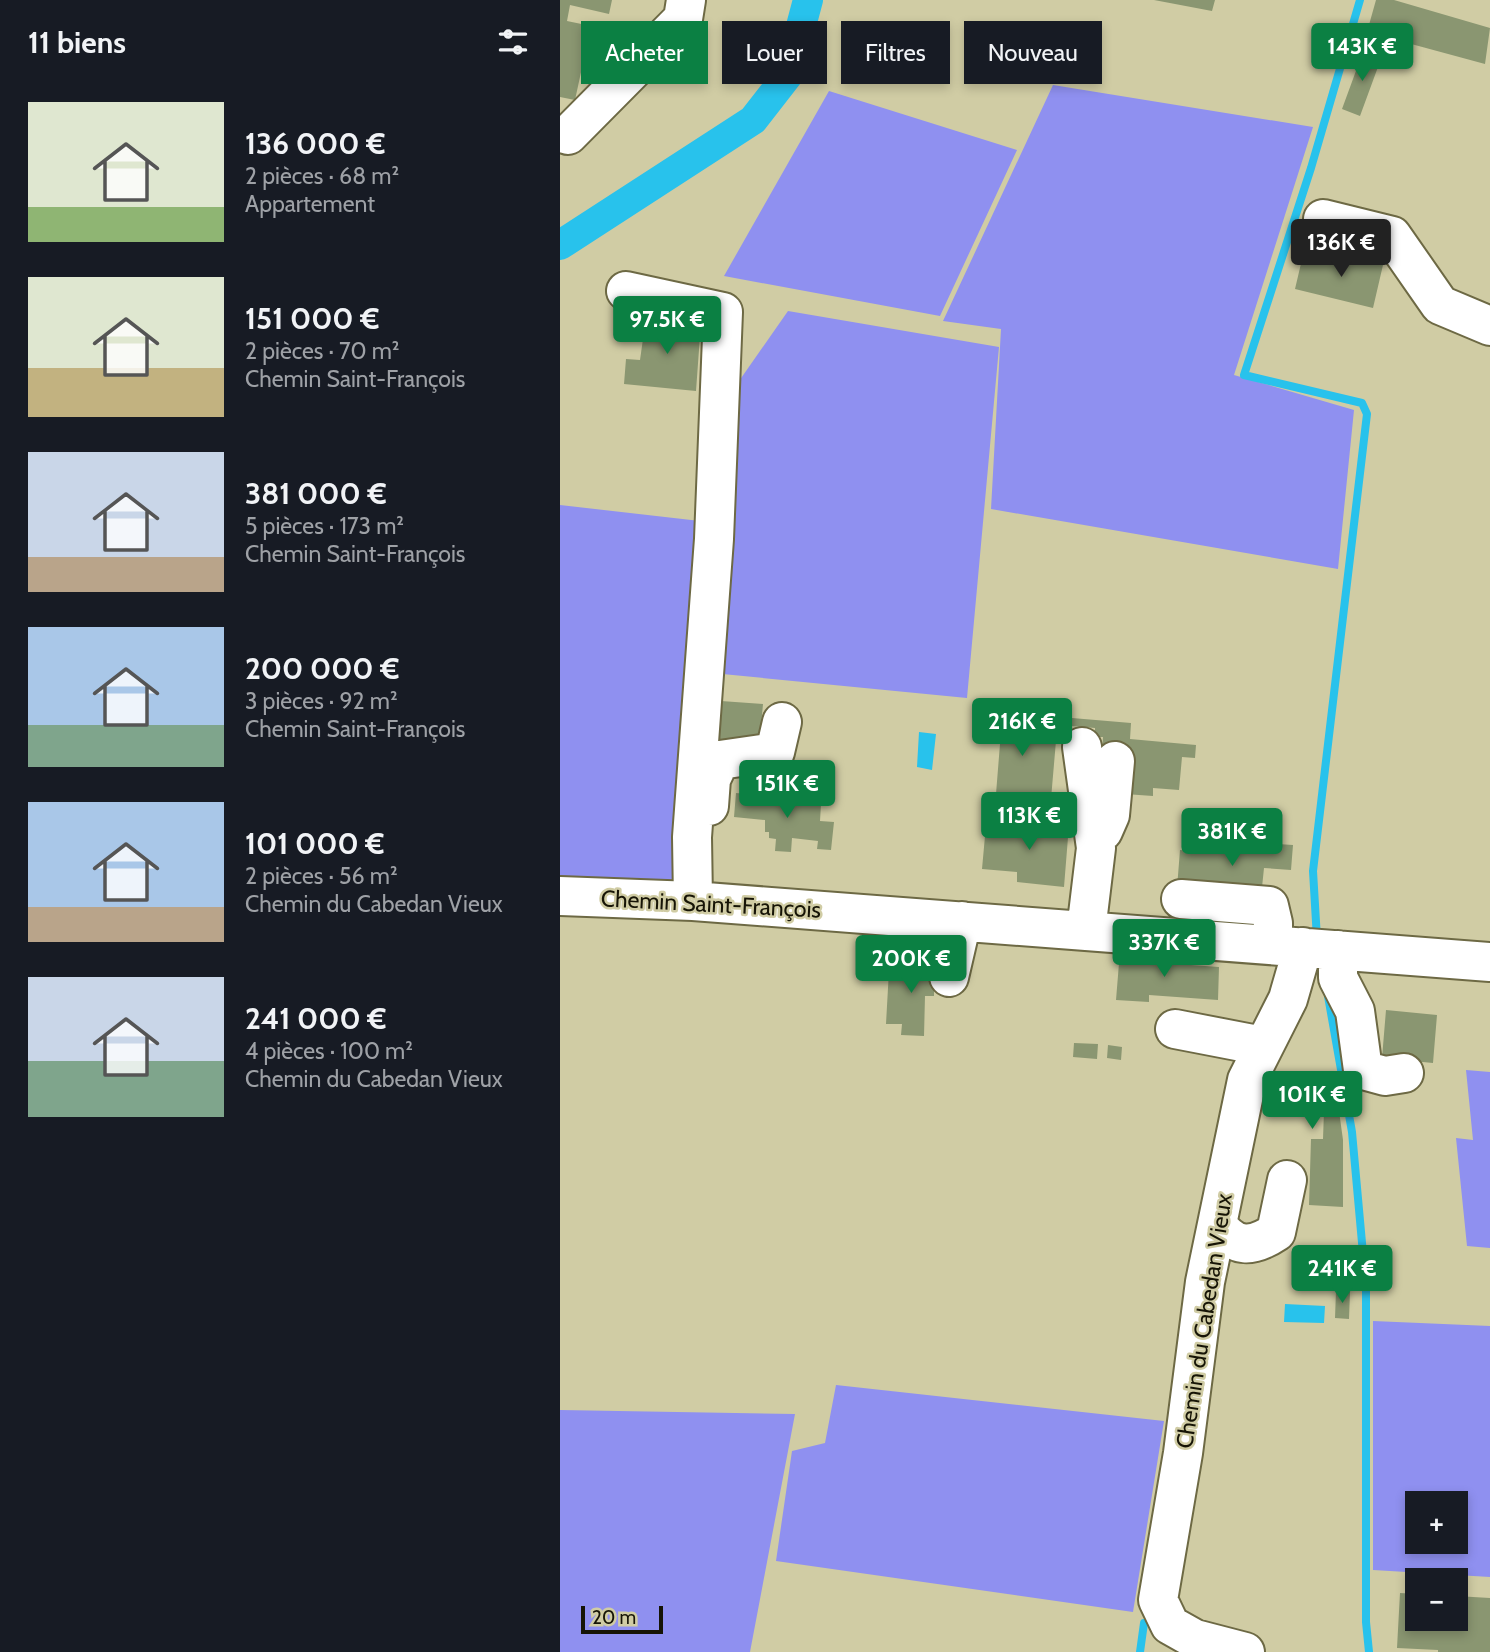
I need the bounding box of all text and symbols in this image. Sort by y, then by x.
chip: Acheter [581,21,708,84]
chip: Louer [722,21,827,84]
chip: Filtres [841,21,950,84]
chip: Nouveau [964,21,1102,84]
icon: filters [494,23,532,61]
text: 11 biens [28,24,126,61]
pin: 143K € [1305,24,1419,83]
text: 143K € [1327,32,1397,60]
text: 136 000 € [245,125,385,162]
icon: home [84,130,168,214]
text: 2 pièces · 68 m² [245,162,399,190]
text: Appartement [245,190,375,218]
pin: 136K € [1284,219,1398,279]
text: 136K € [1307,228,1375,256]
pin: 97.5K € [602,296,732,356]
text: 151 000 € [245,300,380,337]
icon: home [84,305,168,389]
text: 97.5K € [629,305,705,333]
text: 2 pièces · 70 m² [245,337,400,365]
text: Chemin Saint-François [245,365,465,393]
text: 381 000 € [245,475,387,512]
icon: home [84,480,168,564]
text: 5 pièces · 173 m² [245,512,404,540]
text: Chemin Saint-François [245,540,465,568]
text: 200 000 € [245,650,400,687]
icon: home [84,655,168,739]
text: 3 pièces · 92 m² [245,687,398,715]
pin: 216K € [965,698,1079,758]
text: 216K € [988,707,1056,735]
text: Chemin Saint-François [245,715,465,743]
pin: 151K € [730,760,844,820]
text: 151K € [755,769,819,797]
pin: 113K € [972,792,1086,852]
text: 113K € [997,801,1061,829]
pin: 381K € [1175,808,1289,868]
text: 381K € [1197,817,1267,845]
text: 101 000 € [245,825,385,862]
icon: home [84,830,168,914]
text: 2 pièces · 56 m² [245,862,398,890]
street label: Chemin Saint-François [600,884,822,924]
text: Chemin du Cabedan Vieux [245,890,503,918]
pin: 337K € [1107,920,1221,979]
text: 337K € [1129,928,1199,956]
pin: 200K € [854,936,968,995]
text: 200K € [872,944,950,972]
text: 241 000 € [245,1000,387,1037]
icon: home [84,1005,168,1089]
text: 4 pièces · 100 m² [245,1037,413,1065]
text: Chemin du Cabedan Vieux [245,1065,503,1093]
pin: 101K € [1255,1072,1369,1131]
text: 101K € [1278,1080,1346,1108]
street label: Chemin du Cabedan Vieux [1170,1191,1238,1450]
pin: 241K € [1285,1246,1399,1305]
text: 241K € [1307,1254,1377,1282]
map controls [1405,1491,1468,1631]
button: + [1405,1491,1468,1554]
button: − [1405,1568,1468,1631]
scale bar [581,1603,663,1635]
text: 20 m [592,1606,636,1629]

